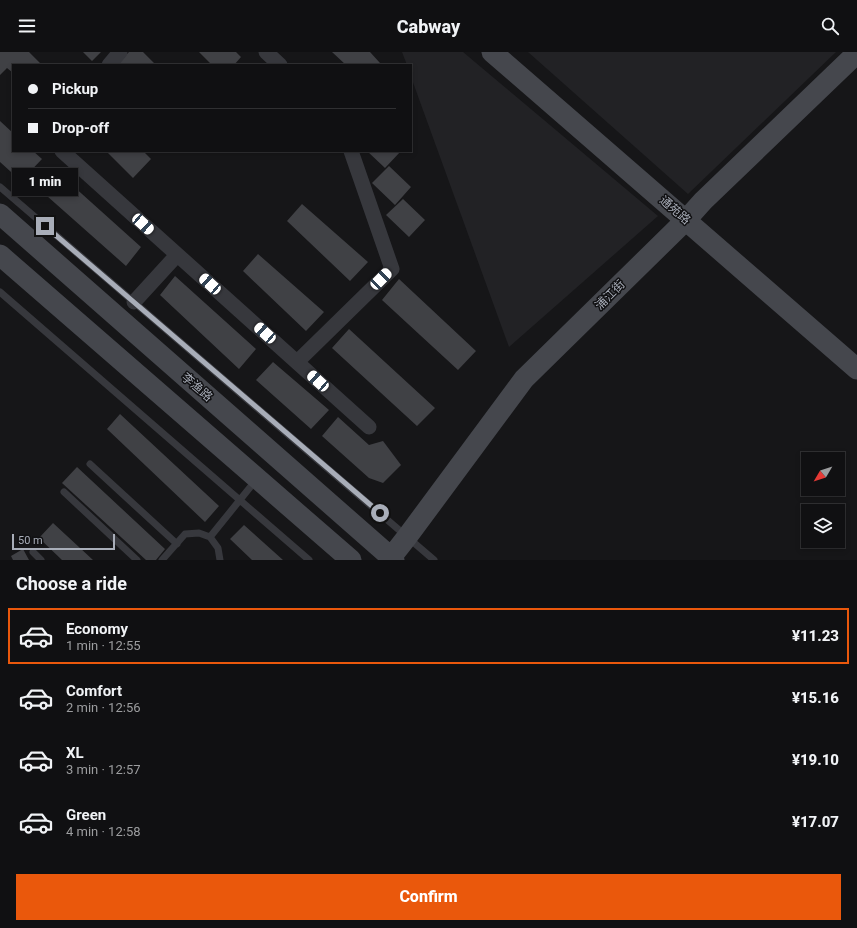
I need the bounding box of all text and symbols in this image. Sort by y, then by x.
icon: menu [16,15,38,37]
icon: search [819,15,841,37]
text: Cabway [397,16,460,37]
text: Pickup [52,80,98,98]
text: Drop-off [52,119,109,137]
callout: 1 min [12,168,78,196]
text: 1 min [29,174,61,189]
street label: 通苑路 [657,193,693,227]
car [130,212,156,236]
route end [36,217,54,235]
car [368,266,394,292]
car [197,272,223,296]
street label: 浦江街 [592,277,628,313]
car [252,321,278,345]
car [305,369,331,393]
street label: 李渔路 [179,370,215,404]
north arrow [801,452,845,496]
map controls [801,452,845,548]
route start [371,504,389,522]
button: layers [801,504,845,548]
scale bar [12,532,115,551]
text: 50 m [18,534,43,547]
text: Choose a ride [16,573,127,594]
icon: car [18,618,54,654]
text: Economy [66,620,128,638]
text: ¥11.23 [792,627,839,645]
text: 1 min · 12:55 [66,638,141,653]
icon: car [18,680,54,716]
text: Comfort [66,682,122,700]
text: ¥15.16 [792,689,839,707]
text: 2 min · 12:56 [66,700,141,715]
icon: car [18,742,54,778]
text: XL [66,744,84,762]
text: ¥19.10 [792,751,839,769]
text: 3 min · 12:57 [66,762,141,777]
icon: car [18,804,54,840]
text: Green [66,806,106,824]
text: ¥17.07 [792,813,839,831]
text: 4 min · 12:58 [66,824,141,839]
button: Confirm [16,874,841,920]

